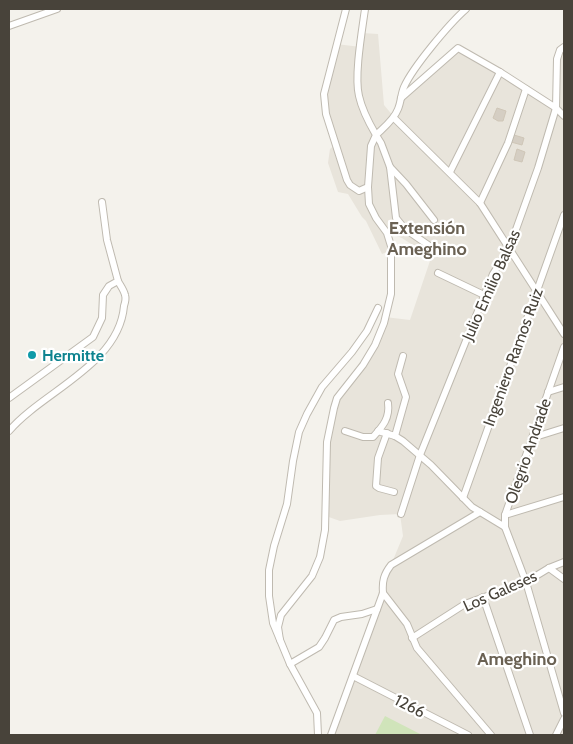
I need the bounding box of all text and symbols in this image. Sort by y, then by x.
district label: Extensión Ameghino [387,217,467,260]
street label: Julio Emilio Balsas [458,226,524,344]
street label: Ingeniero Ramos Ruiz [479,285,547,429]
place label: Hermitte [42,346,104,365]
marker: Hermitte [26,349,38,361]
street label: Olegrio Andrade [501,396,555,506]
street label: Los Galeses [460,566,540,616]
district label: Ameghino [477,648,557,670]
street label: 1266 [392,690,428,722]

